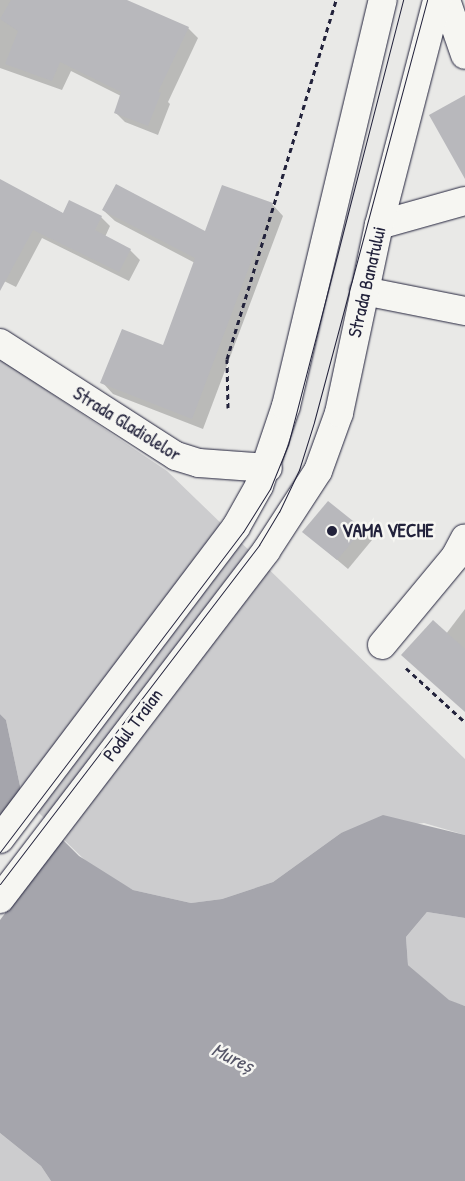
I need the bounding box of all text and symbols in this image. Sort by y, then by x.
street label: Strada Banatului [343,224,391,340]
street label: Strada Gladiolelor [69,382,185,466]
place label: VAMA VECHE [342,520,434,542]
marker: VAMA VECHE [326,525,338,537]
street label: Podul Traian [98,684,168,766]
water label: Mureș [208,1037,258,1077]

